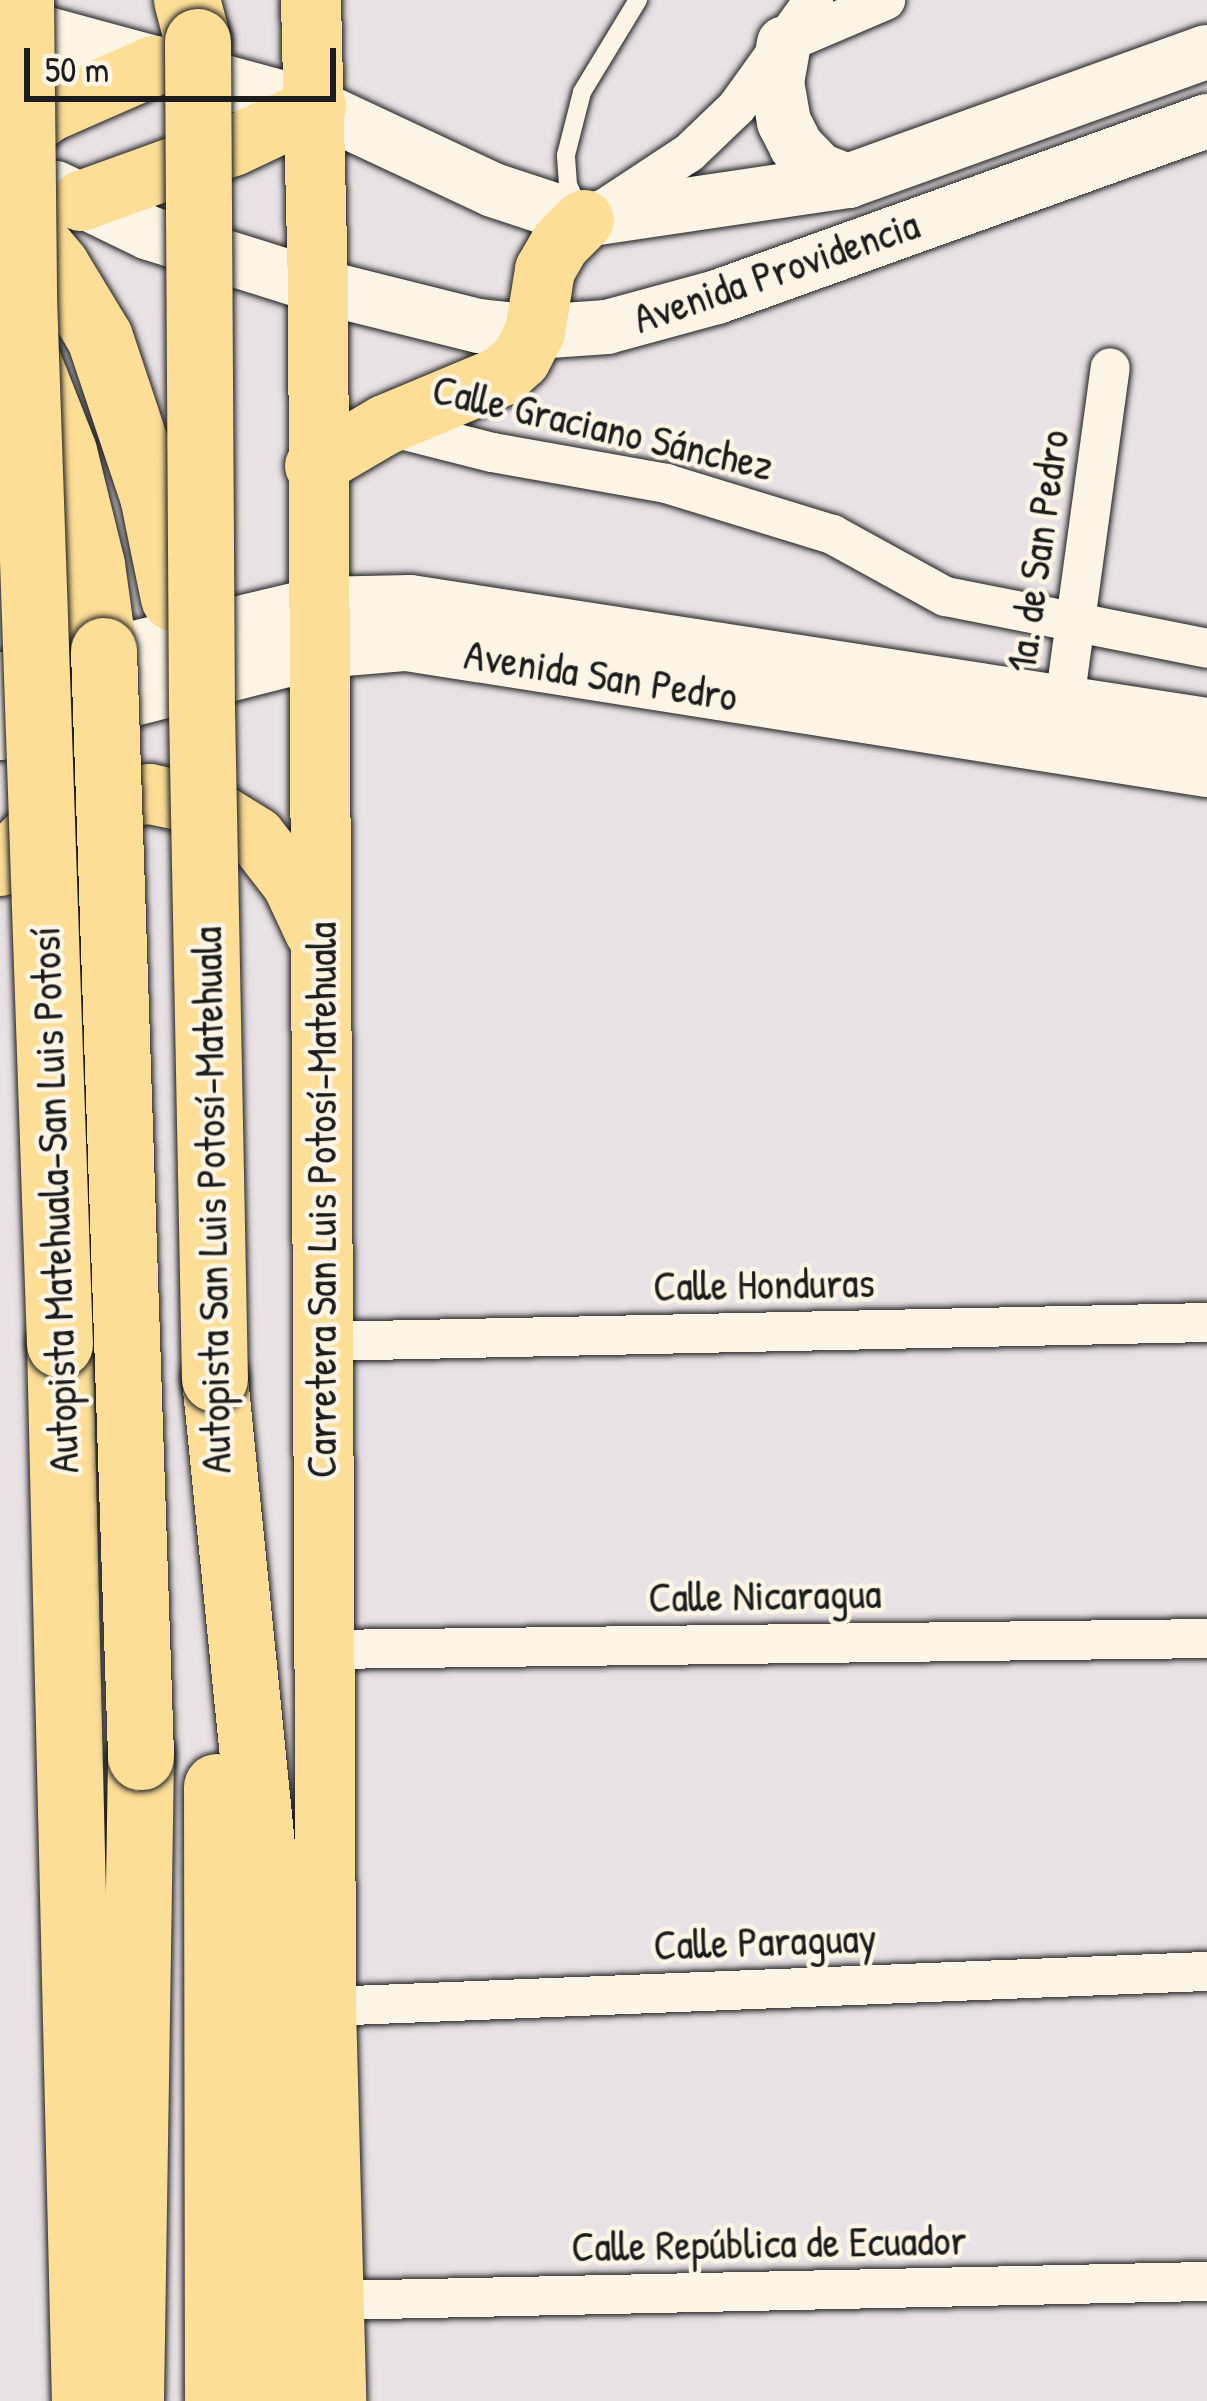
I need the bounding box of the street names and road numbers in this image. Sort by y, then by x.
street label: Avenida Providencia [627,199,925,343]
street label: Calle Graciano Sánchez [428,363,778,491]
street label: 1a. de San Pedro [995,427,1079,675]
street label: Avenida San Pedro [461,629,741,721]
street label: Carretera San Luis Potosí-Matehuala [296,922,346,1478]
street label: Autopista Matehuala-San Luis Potosí [19,926,89,1474]
street label: Autopista San Luis Potosí-Matehuala [181,926,241,1474]
street label: Calle Honduras [653,1257,875,1311]
street label: Calle Nicaragua [648,1568,882,1622]
street label: Calle Paraguay [653,1912,877,1970]
street label: Calle República de Ecuador [571,2214,967,2272]

